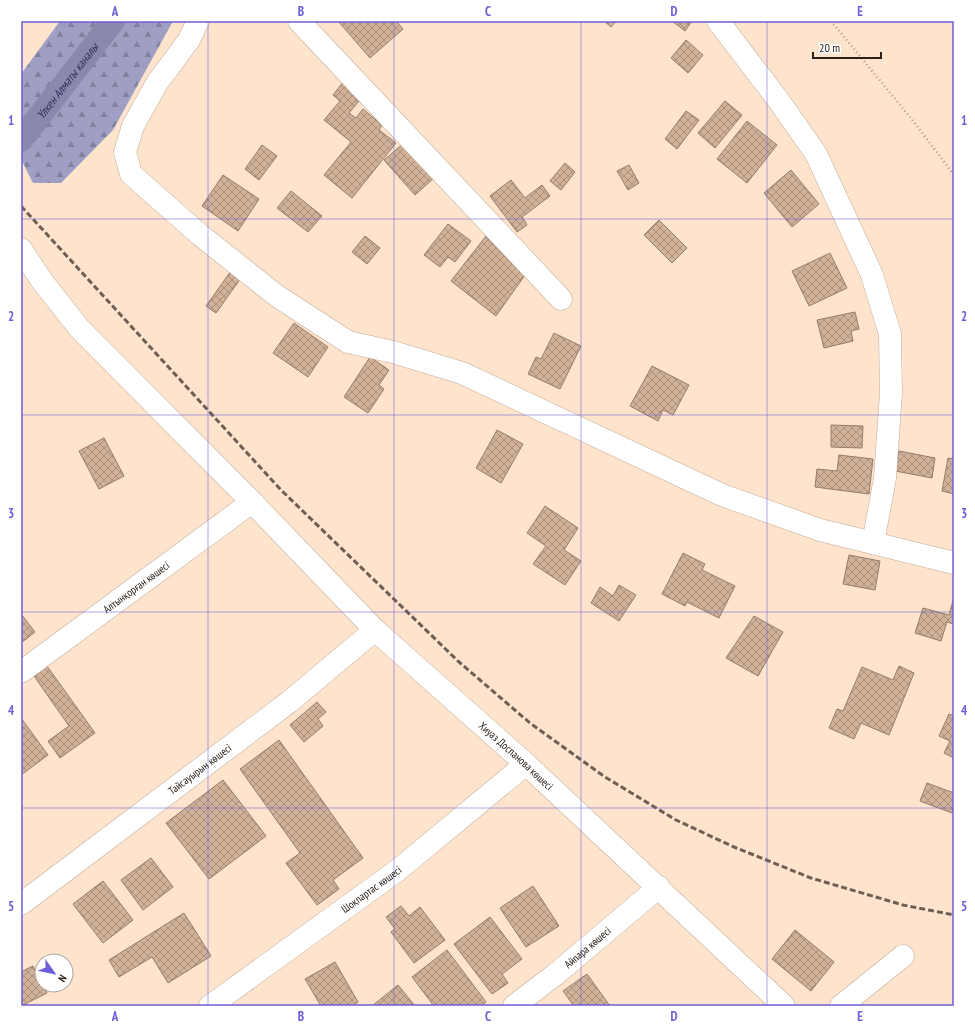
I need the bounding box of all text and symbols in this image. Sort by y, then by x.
text: A [111,3,119,20]
text: B [298,3,304,20]
text: C [485,3,491,20]
text: D [671,3,678,20]
text: E [857,3,863,20]
scale bar [813,34,881,60]
water label: Үлкен Алматы каналы [33,39,102,122]
text: 20 m [819,40,840,55]
text: 1 [8,112,14,129]
text: 1 [961,112,967,129]
text: 2 [8,308,14,325]
text: 2 [961,308,967,325]
text: 3 [8,505,14,522]
text: 3 [961,505,967,522]
street label: Алтынқорған көшесі [100,558,172,616]
text: 4 [8,702,15,719]
text: 4 [961,702,968,719]
street label: Хиуаз Доспанова көшесі [476,719,556,793]
street label: Тайсауырын көшесі [165,741,234,798]
street label: Шоқпартас көшесі [338,863,404,916]
text: 5 [8,898,14,915]
text: 5 [961,898,967,915]
street label: Айпара көшесі [561,924,614,971]
north arrow [34,953,74,993]
text: N [55,972,70,985]
text: A [111,1008,119,1025]
text: B [298,1008,304,1025]
text: C [485,1008,491,1025]
text: D [671,1008,678,1025]
text: E [857,1008,863,1025]

